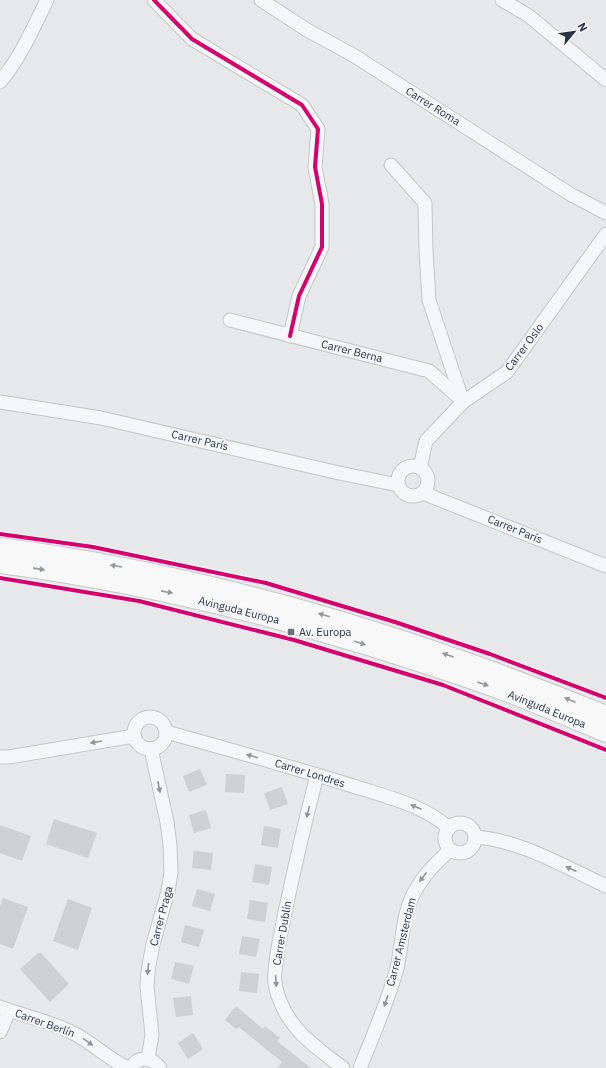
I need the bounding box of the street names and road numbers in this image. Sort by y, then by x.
street label: Carrer Roma [403,84,463,128]
street label: Carrer Oslo [502,321,546,373]
street label: Carrer Berna [320,337,384,365]
street label: Carrer París [170,427,230,453]
street label: Carrer París [485,512,545,546]
street label: Avinguda Europa [197,593,281,627]
street label: Avinguda Europa [506,687,588,731]
street label: Carrer Londres [273,756,347,790]
street label: Carrer Praga [146,884,176,947]
street label: Carrer Amsterdam [383,896,419,988]
street label: Carrer Dublín [269,900,295,966]
street label: Carrer Berlín [13,1006,77,1040]

